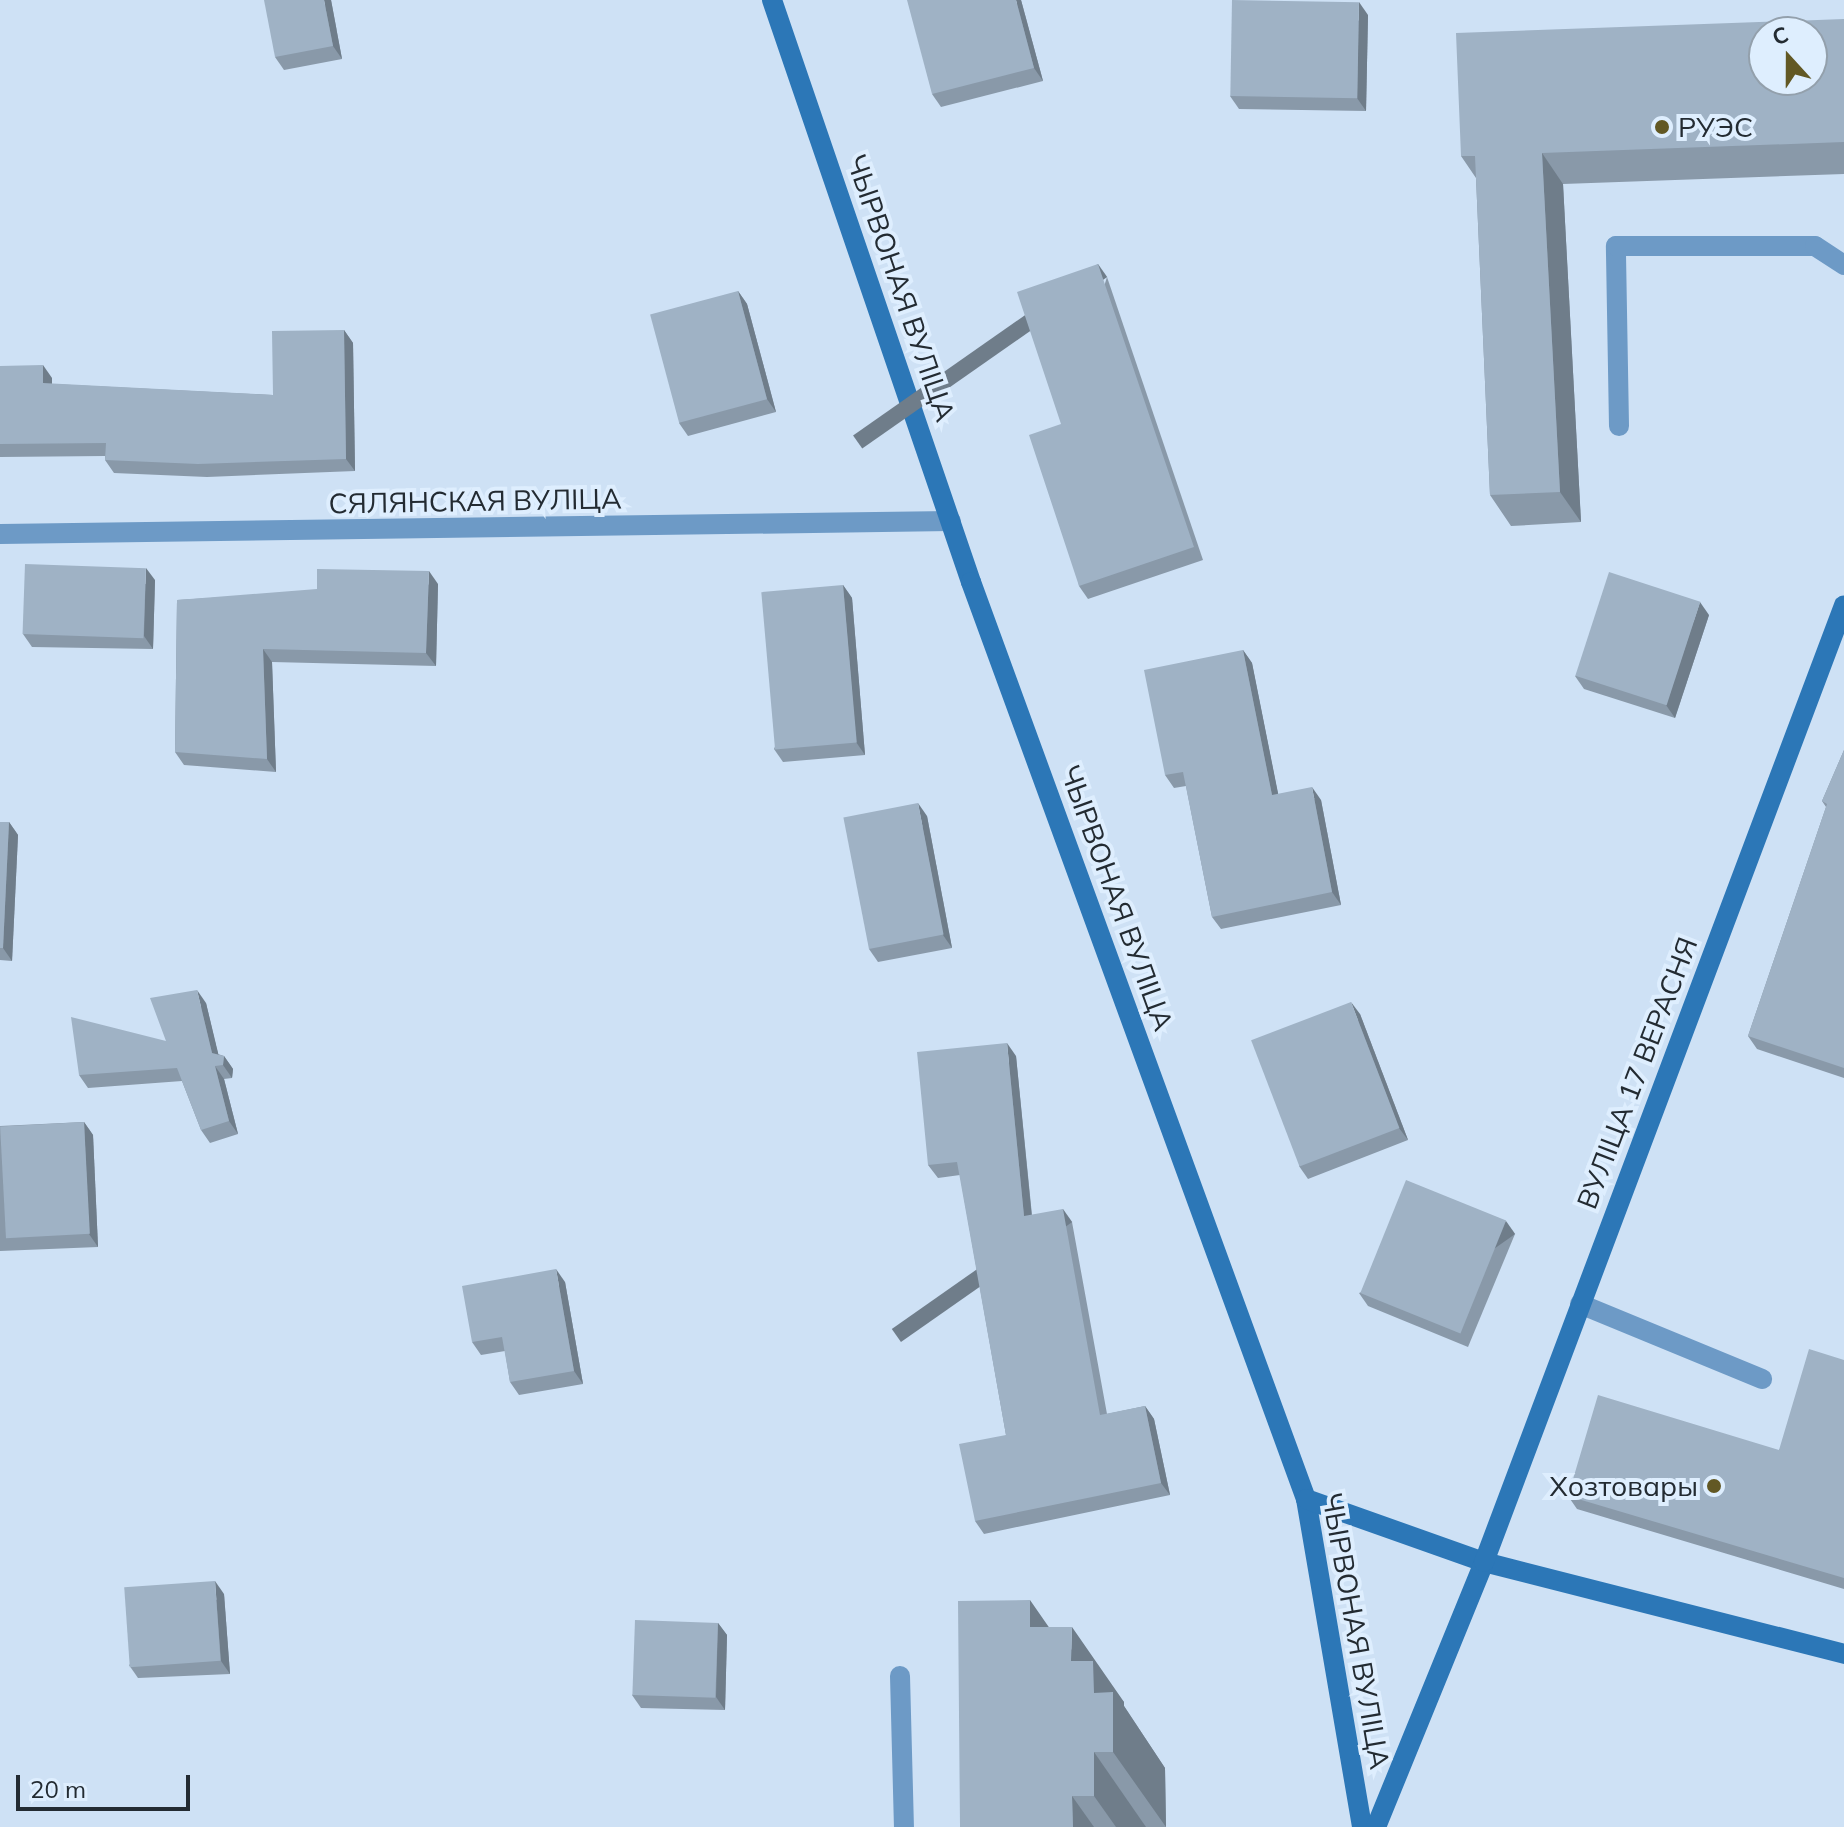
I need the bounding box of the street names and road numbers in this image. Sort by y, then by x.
street label: ЧЫРВОНАЯ ВУЛІЦА [840,150,962,426]
street label: СЯЛЯНСКАЯ ВУЛІЦА [328,482,622,520]
street label: ЧЫРВОНАЯ ВУЛІЦА [1053,761,1181,1035]
street label: ВУЛІЦА 17 ВЕРАСНЯ [1570,933,1704,1213]
street label: ЧЫРВОНАЯ ВУЛІЦА [1315,1490,1397,1772]

